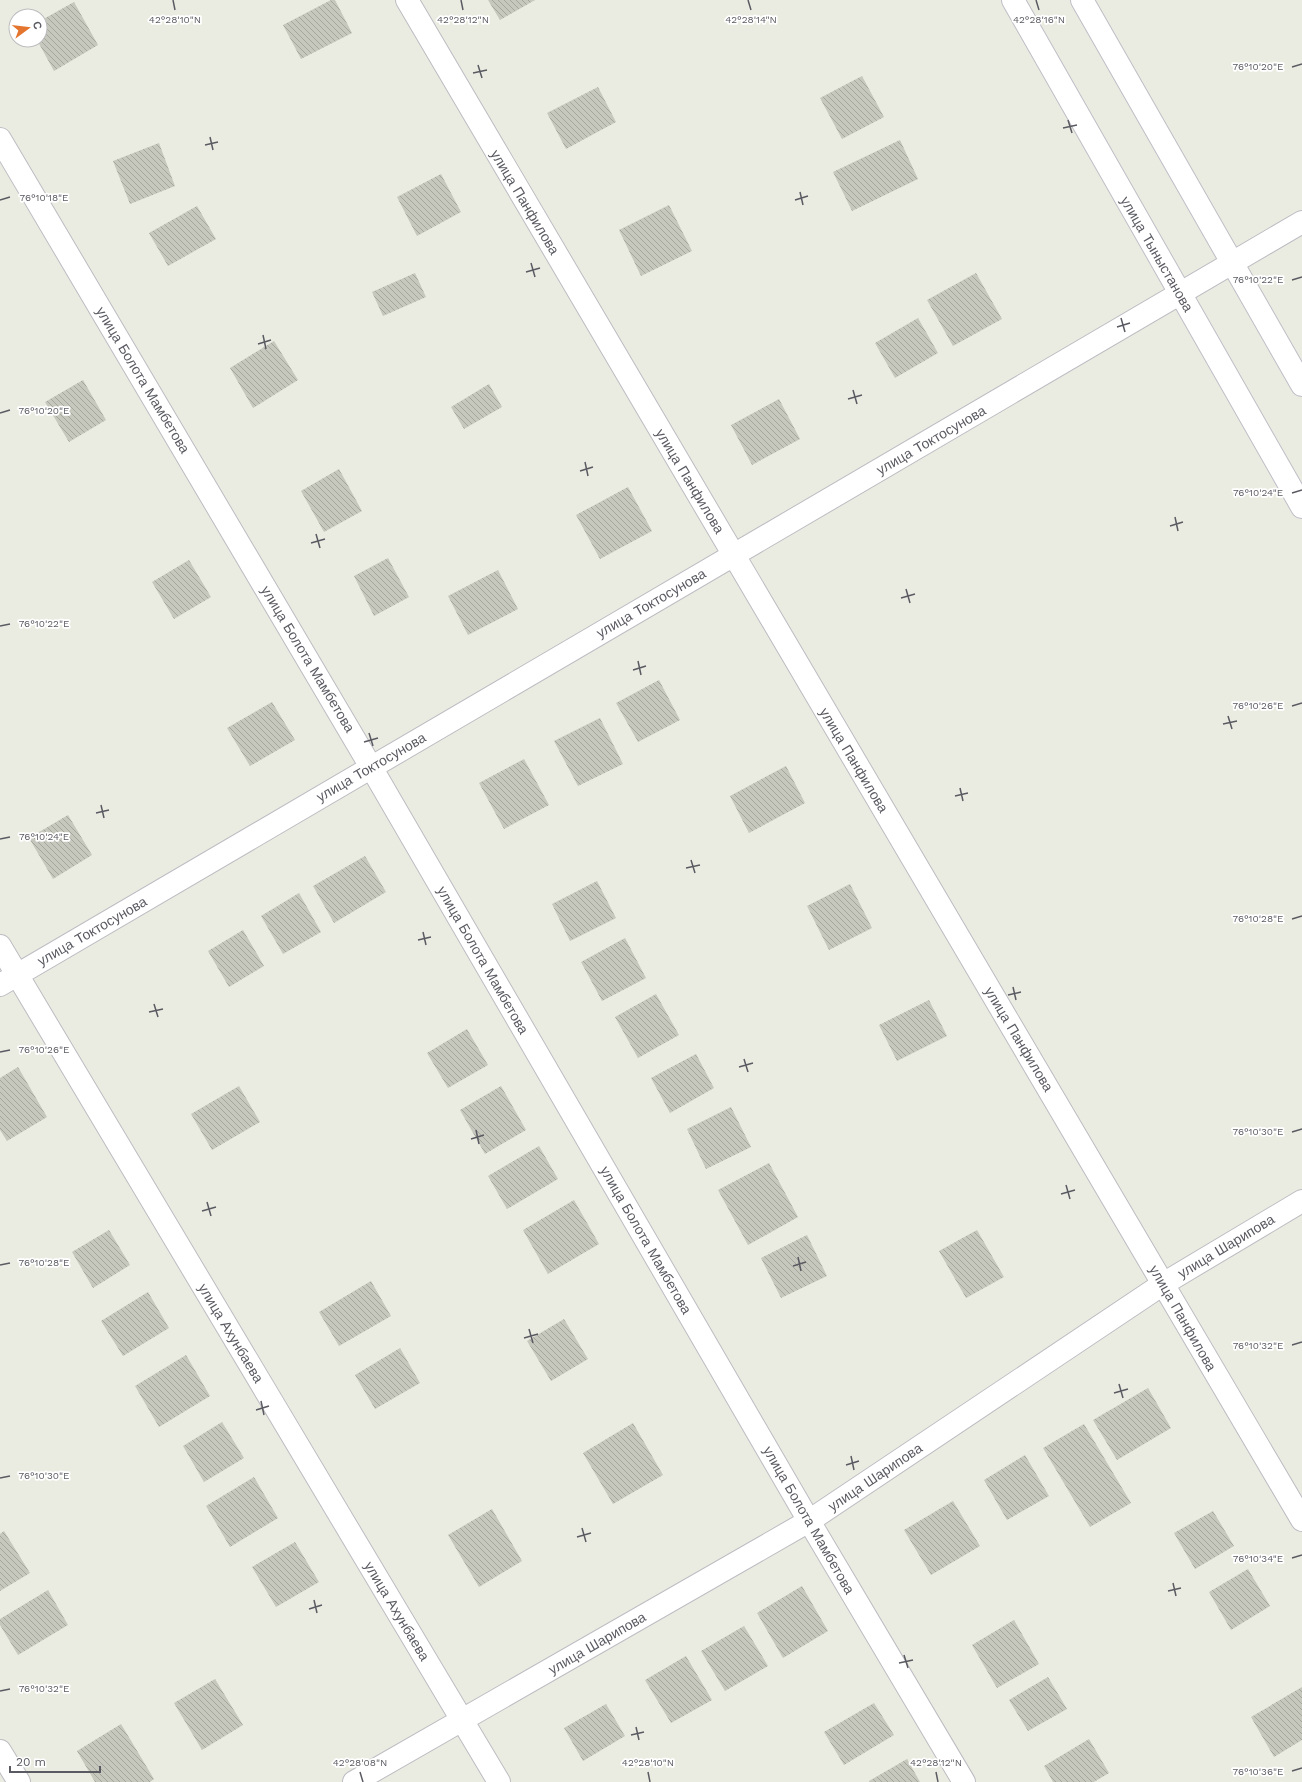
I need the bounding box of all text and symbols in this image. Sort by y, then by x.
north arrow [8,8,48,48]
text: 42°28'10"N [149,14,201,25]
text: 42°28'12"N [437,14,489,25]
text: 42°28'14"N [725,14,777,25]
text: 42°28'16"N [1013,14,1065,25]
text: С [30,20,44,31]
text: 76°10'20"E [1232,61,1284,72]
street label: улица Панфилова [487,147,563,257]
text: 76°10'18"E [19,192,69,203]
street label: улица Тыныстанова [1117,193,1197,315]
text: 76°10'22"E [1233,274,1283,285]
street label: улица Болота Мамбетова [93,304,193,456]
street label: улица Токтосунова [874,402,989,478]
text: 76°10'20"E [18,405,70,416]
street label: улица Панфилова [652,426,728,536]
text: 76°10'24"E [1233,487,1283,498]
street label: улица Токтосунова [594,565,709,641]
street label: улица Болота Мамбетова [258,583,358,735]
text: 76°10'22"E [19,618,69,629]
text: 76°10'26"E [1233,700,1283,711]
street label: улица Панфилова [816,705,892,815]
street label: улица Токтосунова [314,729,429,805]
text: 76°10'24"E [19,831,69,842]
street label: улица Болота Мамбетова [434,883,532,1037]
street label: улица Токтосунова [35,893,150,969]
text: 76°10'28"E [1233,913,1283,924]
street label: улица Панфилова [981,984,1057,1094]
text: 76°10'26"E [19,1044,69,1055]
text: 76°10'30"E [1232,1126,1284,1137]
street label: улица Болота Мамбетова [597,1163,695,1317]
street label: улица Шарипова [1175,1211,1277,1281]
text: 76°10'28"E [19,1257,69,1268]
street label: улица Панфилова [1146,1262,1220,1374]
street label: улица Ахунбаева [195,1281,267,1386]
text: 76°10'32"E [1233,1340,1283,1351]
street label: улица Шарипова [825,1440,925,1514]
street label: улица Болота Мамбетова [760,1443,858,1597]
text: 76°10'30"E [18,1470,70,1481]
text: 76°10'34"E [1233,1553,1283,1564]
street label: улица Ахунбаева [361,1559,433,1664]
street label: улица Шарипова [545,1608,649,1677]
text: 76°10'32"E [19,1683,69,1694]
scale bar [10,1748,100,1774]
text: 20 m [16,1755,46,1769]
text: 42°28'08"N [333,1757,387,1768]
text: 42°28'10"N [622,1757,674,1768]
text: 42°28'12"N [910,1757,962,1768]
text: 76°10'36"E [1233,1766,1283,1777]

